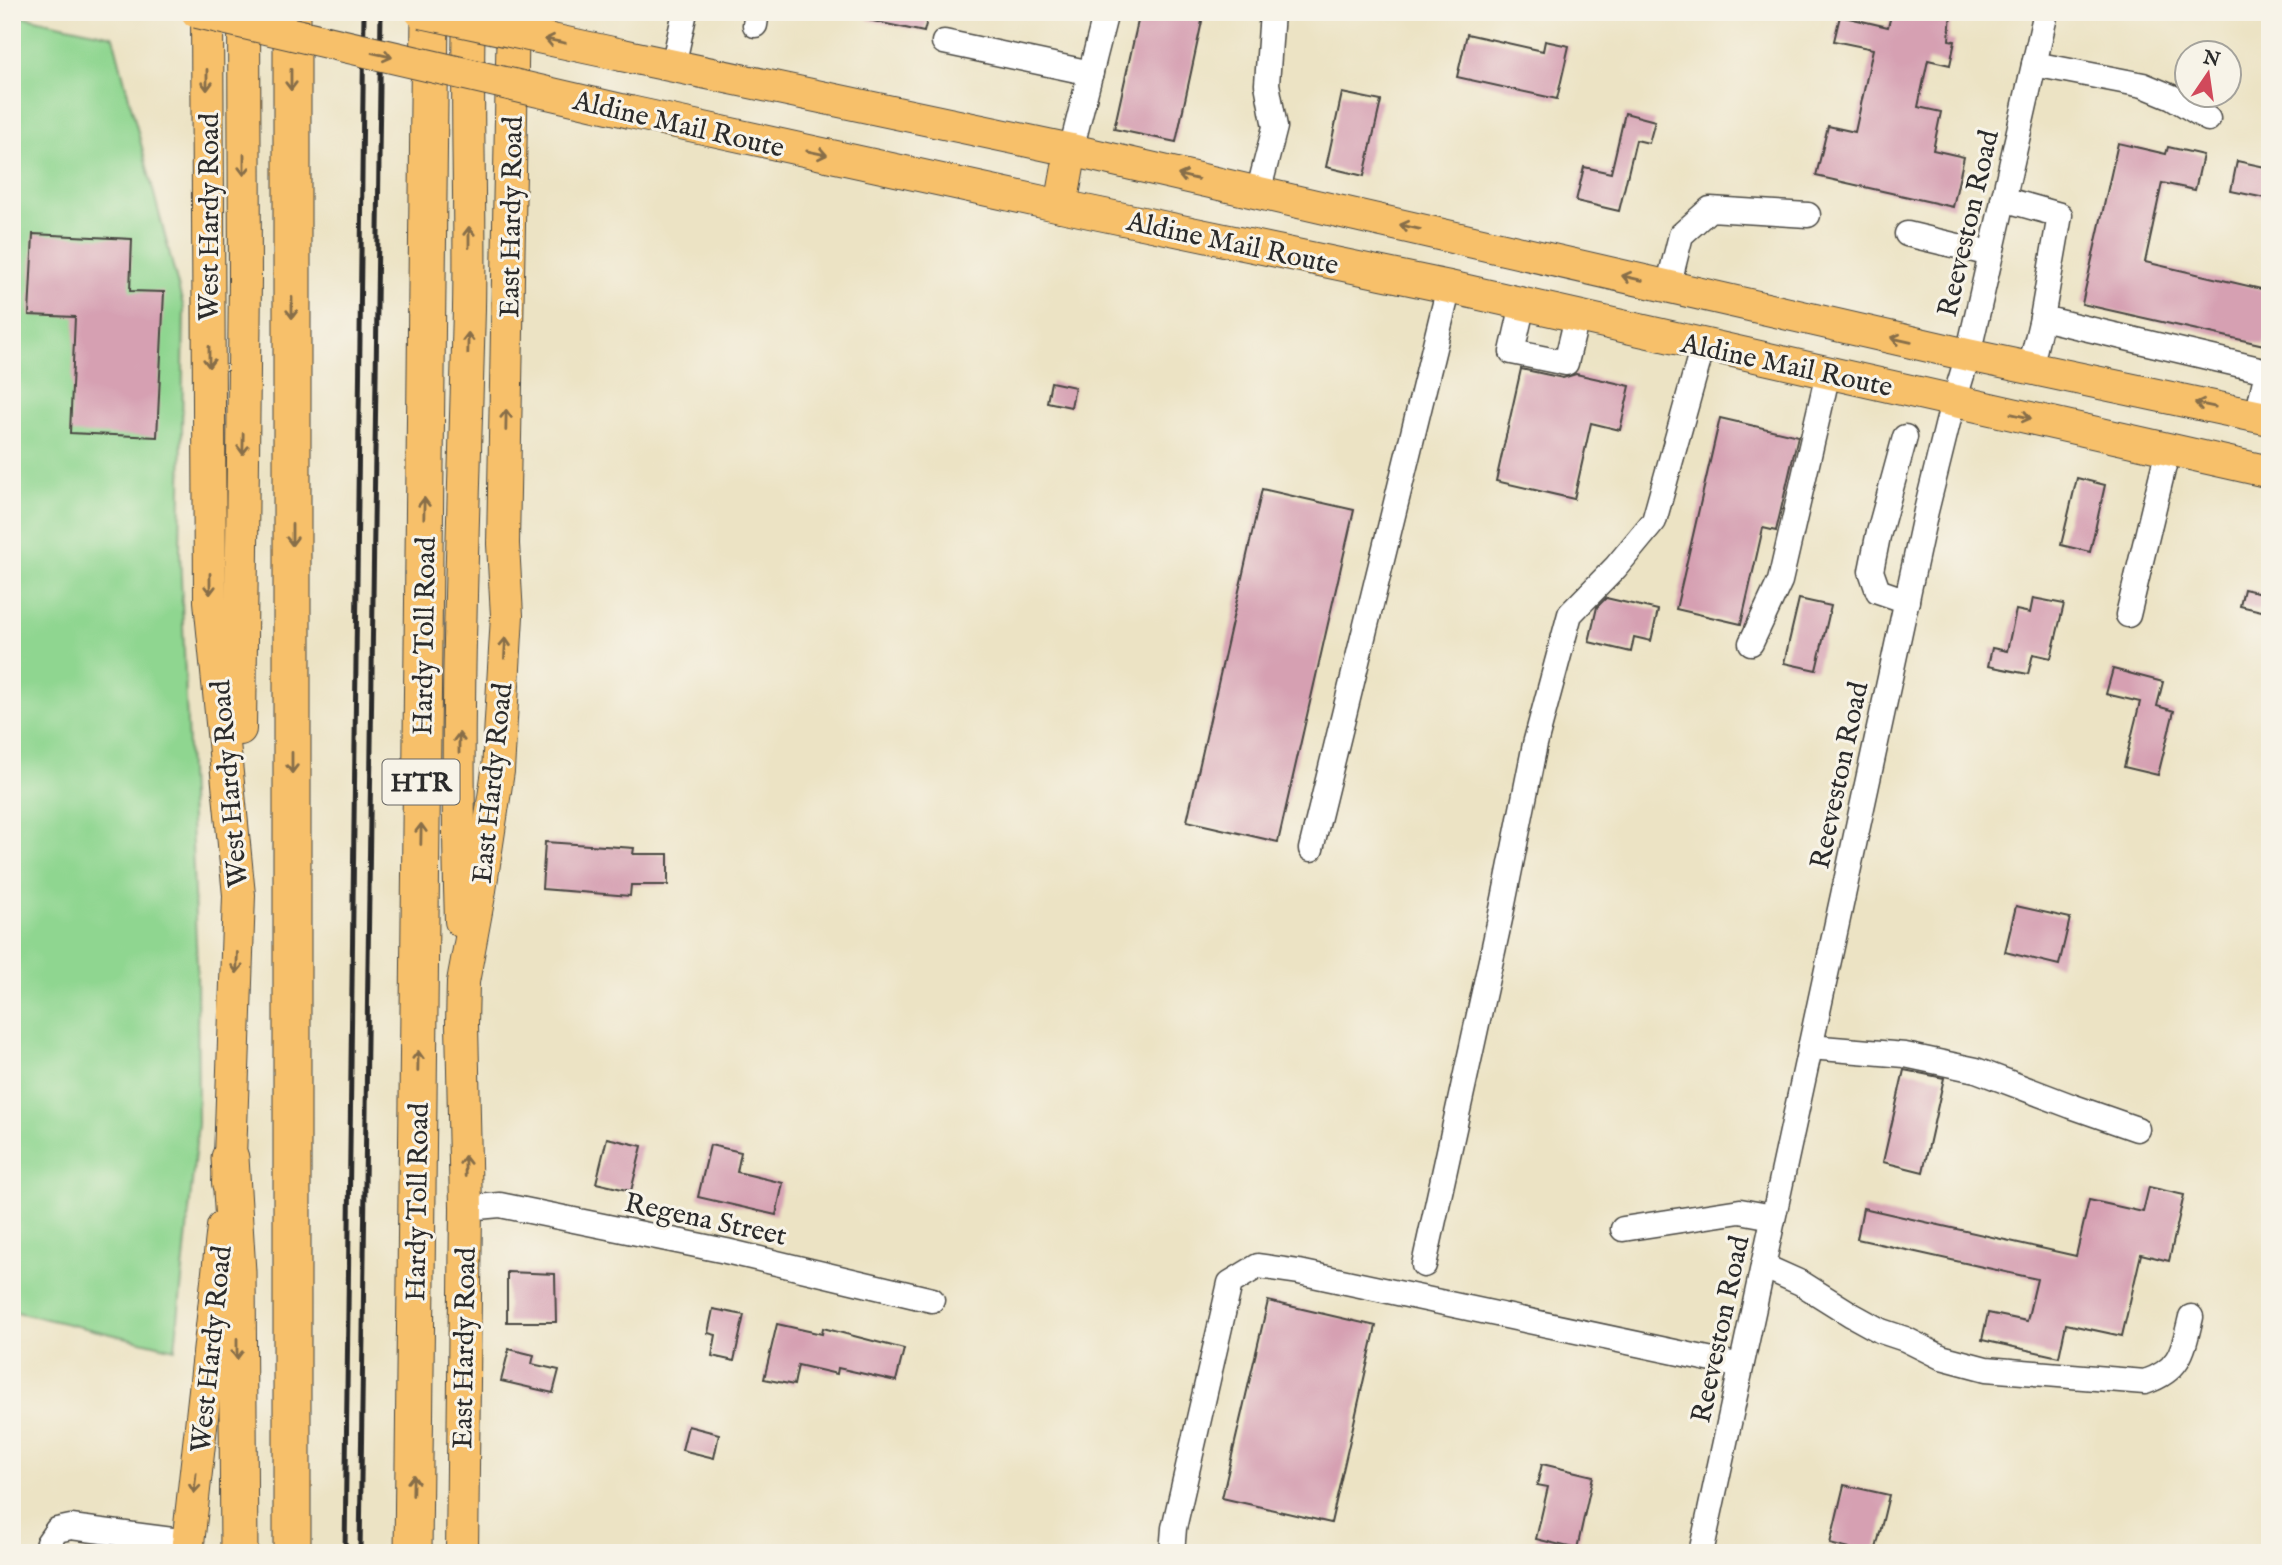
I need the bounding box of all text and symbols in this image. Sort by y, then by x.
one-way arrow [544,34,567,48]
north arrow [2174,38,2244,108]
text: N [2200,46,2223,73]
one-way arrow [370,49,393,62]
one-way arrow [200,69,214,92]
one-way arrow [284,69,298,92]
street label: Aldine Mail Route [568,84,788,167]
street label: West Hardy Road [193,113,228,321]
street label: East Hardy Road [493,116,532,318]
street label: Reeveston Road [1931,127,2008,320]
one-way arrow [805,147,828,161]
one-way arrow [237,153,251,176]
one-way arrow [1177,169,1200,183]
street label: Aldine Mail Route [1122,205,1342,284]
one-way arrow [1399,220,1422,234]
one-way arrow [462,225,476,248]
one-way arrow [1621,271,1644,285]
one-way arrow [285,296,299,319]
street label: Aldine Mail Route [1676,327,1896,406]
one-way arrow [461,332,474,355]
one-way arrow [1890,333,1913,346]
one-way arrow [202,345,216,368]
one-way arrow [2194,398,2217,412]
one-way arrow [500,409,513,432]
one-way arrow [2009,410,2032,423]
one-way arrow [236,432,250,455]
one-way arrow [417,497,431,520]
one-way arrow [285,524,299,547]
street label: Hardy Toll Road [406,536,445,736]
one-way arrow [203,573,217,596]
one-way arrow [498,636,511,659]
street label: West Hardy Road [204,679,257,889]
street label: Reeveston Road [1804,679,1877,872]
street label: East Hardy Road [466,681,521,885]
one-way arrow [452,731,466,754]
one-way arrow [285,751,299,774]
road number: HTR [382,760,460,804]
one-way arrow [414,822,427,845]
one-way arrow [230,951,243,974]
one-way arrow [411,1050,425,1073]
street label: Hardy Toll Road [399,1102,438,1302]
one-way arrow [458,1155,472,1178]
street label: Regena Street [621,1186,790,1255]
street label: Reeveston Road [1685,1233,1758,1426]
street label: West Hardy Road [184,1244,241,1455]
street label: East Hardy Road [446,1247,485,1449]
one-way arrow [230,1337,244,1360]
one-way arrow [188,1471,201,1493]
one-way arrow [407,1473,420,1496]

